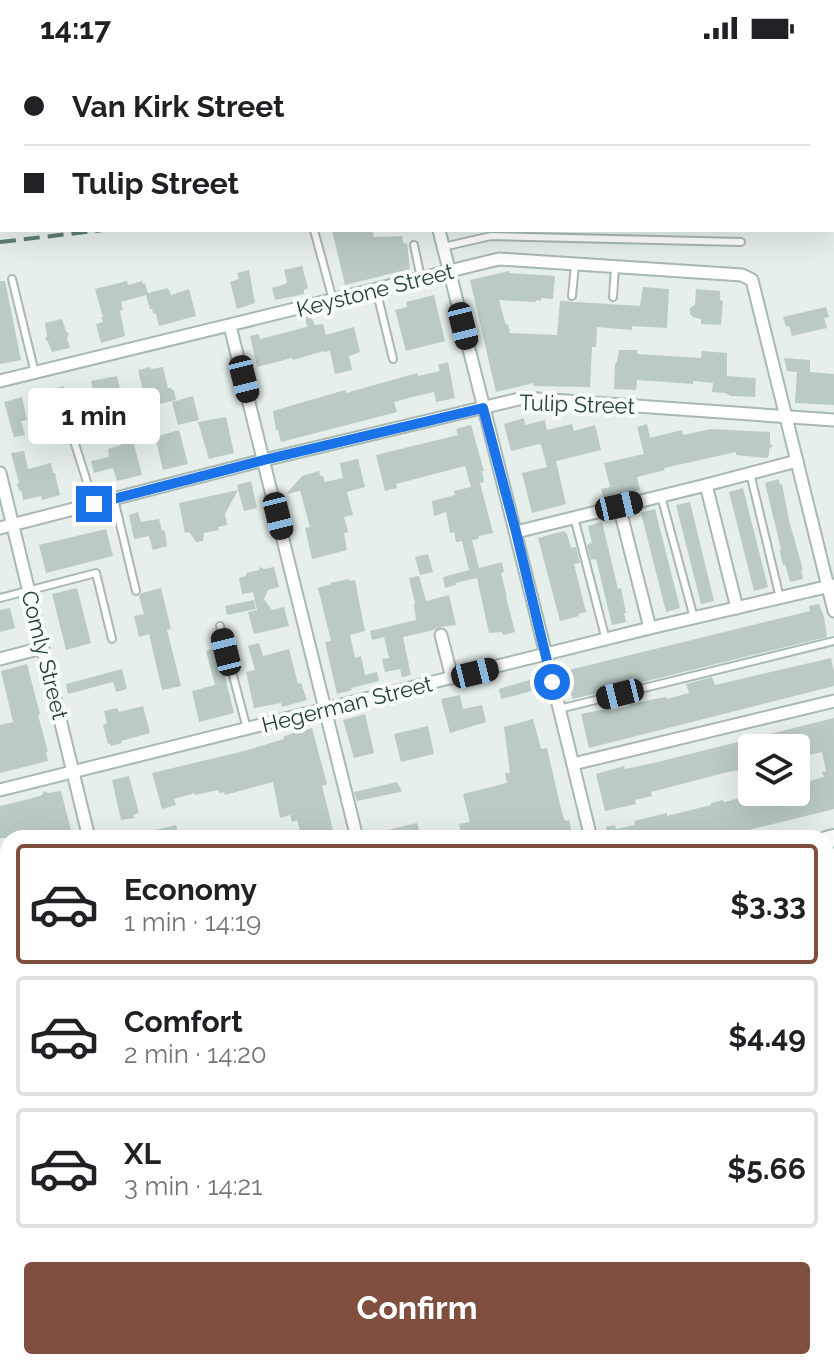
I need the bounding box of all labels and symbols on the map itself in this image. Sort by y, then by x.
street label: Keystone Street [294,258,457,322]
car [446,300,480,352]
car [227,353,261,405]
callout: 1 min [28,388,160,444]
street label: Tulip Street [519,389,636,419]
route end [76,486,112,522]
car [593,489,645,523]
car [261,490,295,542]
street label: Comly Street [16,588,74,723]
car [209,626,243,678]
car [449,656,501,690]
route start [534,664,570,700]
street label: Hegerman Street [259,670,436,738]
car [594,677,646,711]

